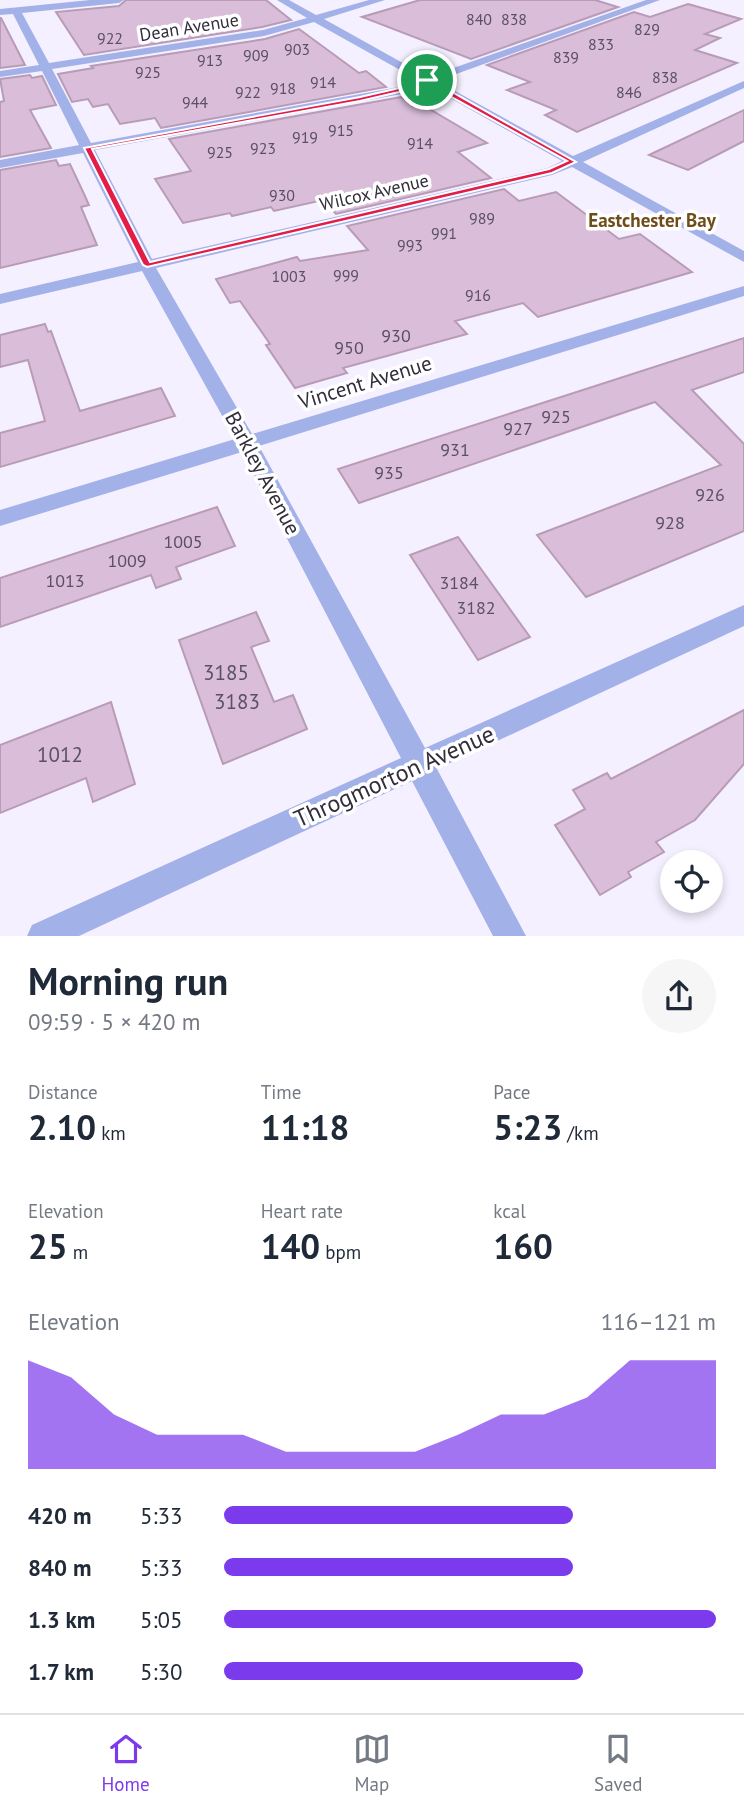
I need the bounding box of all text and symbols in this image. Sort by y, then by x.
street label: Dean Avenue [138,8,240,46]
house number: 840 [466,9,492,29]
house number: 838 [501,9,527,29]
house number: 829 [634,19,660,39]
house number: 922 [97,28,123,48]
house number: 833 [588,34,614,54]
house number: 903 [284,39,310,59]
house number: 909 [243,45,269,65]
house number: 839 [553,47,579,67]
house number: 913 [197,50,223,70]
pin [397,50,457,110]
icon: arrive [408,61,446,99]
house number: 925 [135,62,161,82]
house number: 838 [652,67,678,87]
house number: 914 [310,72,336,92]
house number: 918 [270,78,296,98]
house number: 922 [235,82,261,102]
house number: 846 [616,82,642,102]
house number: 944 [182,92,208,112]
house number: 915 [328,120,354,140]
house number: 919 [292,127,318,147]
house number: 914 [407,133,433,153]
house number: 923 [250,138,276,158]
house number: 925 [207,142,233,162]
street label: Wilcox Avenue [317,168,431,216]
house number: 930 [269,185,295,205]
house number: 989 [469,208,495,228]
district label: Eastchester Bay [588,208,717,232]
house number: 991 [431,223,457,243]
house number: 993 [397,235,423,255]
house number: 999 [333,265,359,285]
house number: 1003 [272,266,306,286]
house number: 916 [465,285,491,305]
house number: 930 [381,324,411,347]
house number: 950 [334,336,364,359]
street label: Vincent Avenue [294,349,435,415]
house number: 925 [541,405,571,428]
street label: Barkley Avenue [219,407,307,539]
house number: 927 [503,417,533,440]
house number: 931 [440,438,470,461]
house number: 935 [374,461,404,484]
house number: 926 [695,483,725,506]
house number: 928 [655,511,685,534]
house number: 1005 [163,530,203,553]
house number: 1009 [107,549,147,572]
house number: 1013 [45,569,85,592]
house number: 3184 [439,571,479,594]
house number: 3182 [456,596,496,619]
house number: 3185 [203,659,249,686]
house number: 3183 [214,688,260,715]
street label: Throgmorton Avenue [289,718,499,834]
house number: 1012 [37,741,83,768]
map controls [660,850,723,913]
button: locate [660,850,723,913]
text: Morning run [28,956,228,1005]
button: share [642,959,716,1033]
text: 09:59 · 5 × 420 m [28,1007,200,1036]
text: Distance [28,1080,98,1104]
text: Time [261,1080,301,1104]
text: Pace [493,1080,531,1104]
text: 2.10 [28,1104,96,1150]
text: 11:18 [261,1104,349,1150]
text: 5:23 [493,1104,562,1150]
text: km [96,1121,126,1145]
text: /km [562,1121,599,1145]
text: Elevation [28,1199,104,1223]
text: Heart rate [261,1199,343,1223]
text: kcal [493,1199,526,1223]
text: 25 [28,1223,68,1269]
text: 140 [261,1223,320,1269]
text: 160 [493,1223,553,1269]
text: m [68,1240,88,1264]
text: bpm [320,1240,361,1264]
text: Elevation [28,1307,120,1336]
text: 116–121 m [601,1307,716,1336]
text: 420 m [28,1501,91,1530]
text: 5:33 [140,1501,183,1530]
text: 840 m [28,1553,91,1582]
text: 5:33 [140,1553,183,1582]
text: 1.3 km [28,1605,95,1634]
text: 5:05 [140,1605,183,1634]
text: 1.7 km [28,1657,94,1686]
text: 5:30 [140,1657,183,1686]
tab: Home [102,1730,150,1796]
tab: Map [353,1730,391,1796]
tab: Saved [594,1730,642,1796]

